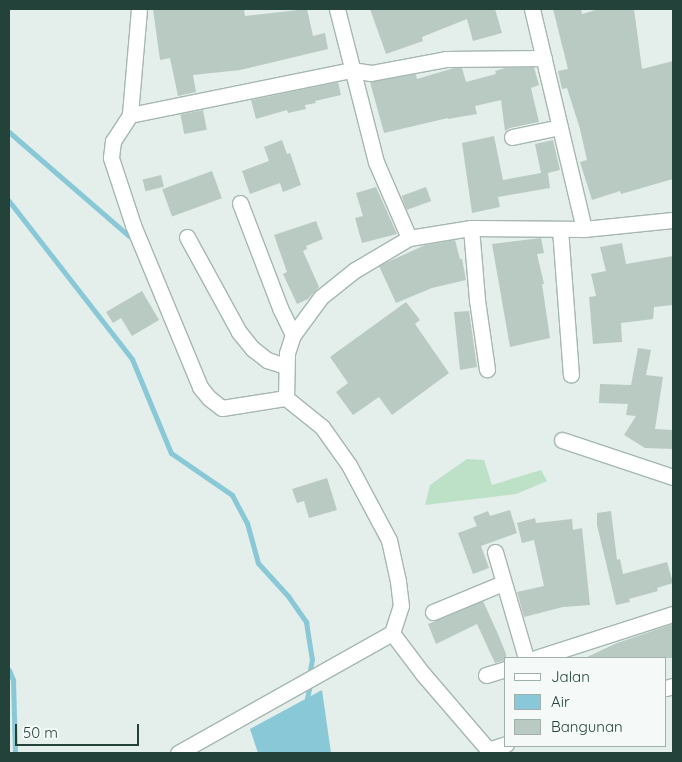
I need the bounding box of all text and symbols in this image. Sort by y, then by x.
legend [504,657,667,747]
text: Jalan [551,667,590,686]
text: Air [551,692,570,711]
scale bar [18,714,141,746]
text: Bangunan [551,717,623,736]
text: 50 m [23,723,58,742]

